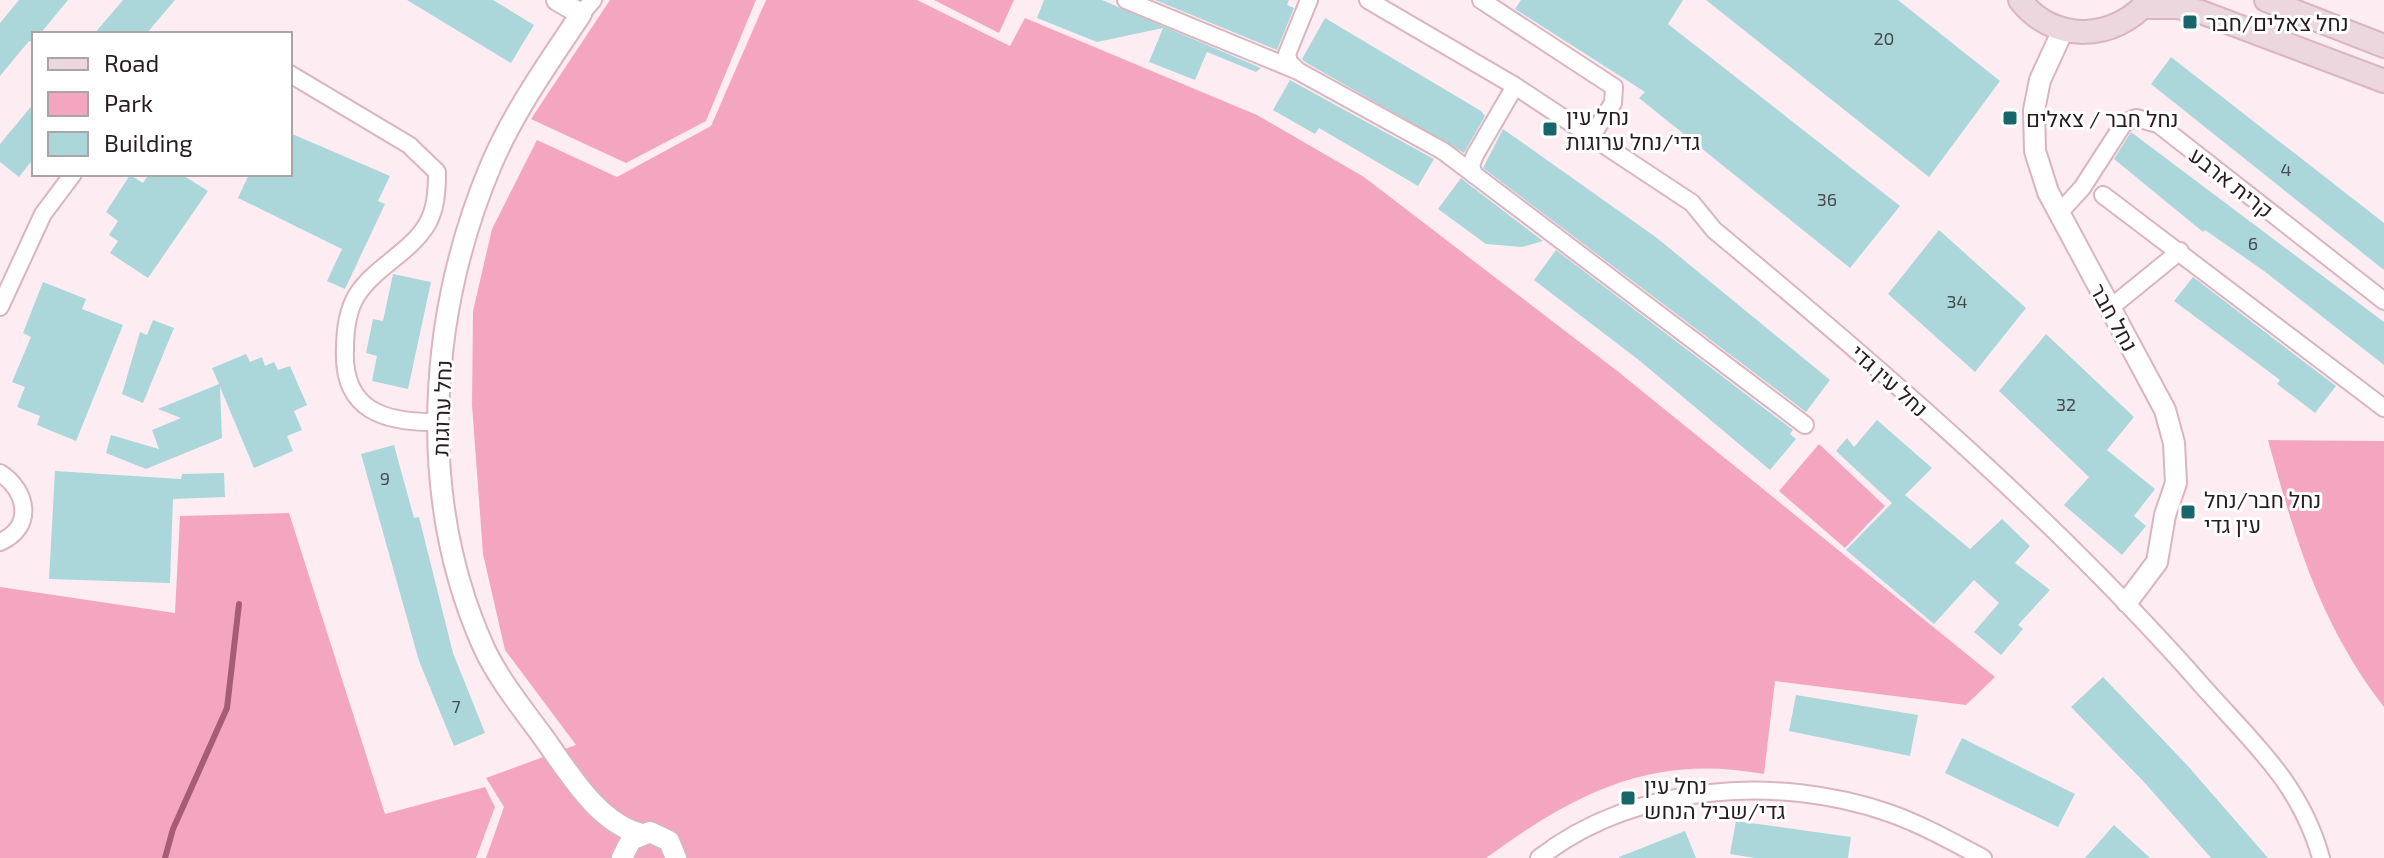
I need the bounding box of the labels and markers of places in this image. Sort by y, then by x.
place label: נחל צאלים/חבר [2206,9,2349,35]
marker: נחל צאלים/חבר [2181,13,2199,31]
place label: נחל עין גדי/נחל ערוגות [1566,103,1700,154]
place label: נחל חבר / צאלים [2026,105,2179,131]
marker: נחל חבר / צאלים [2001,109,2019,127]
marker: נחל עין גדי/נחל ערוגות [1541,120,1559,138]
place label: נחל חבר/נחל עין גדי [2204,486,2321,537]
marker: נחל חבר/נחל עין גדי [2179,503,2197,521]
place label: נחל עין גדי/שביל הנחש [1644,772,1786,823]
marker: נחל עין גדי/שביל הנחש [1619,789,1637,807]

